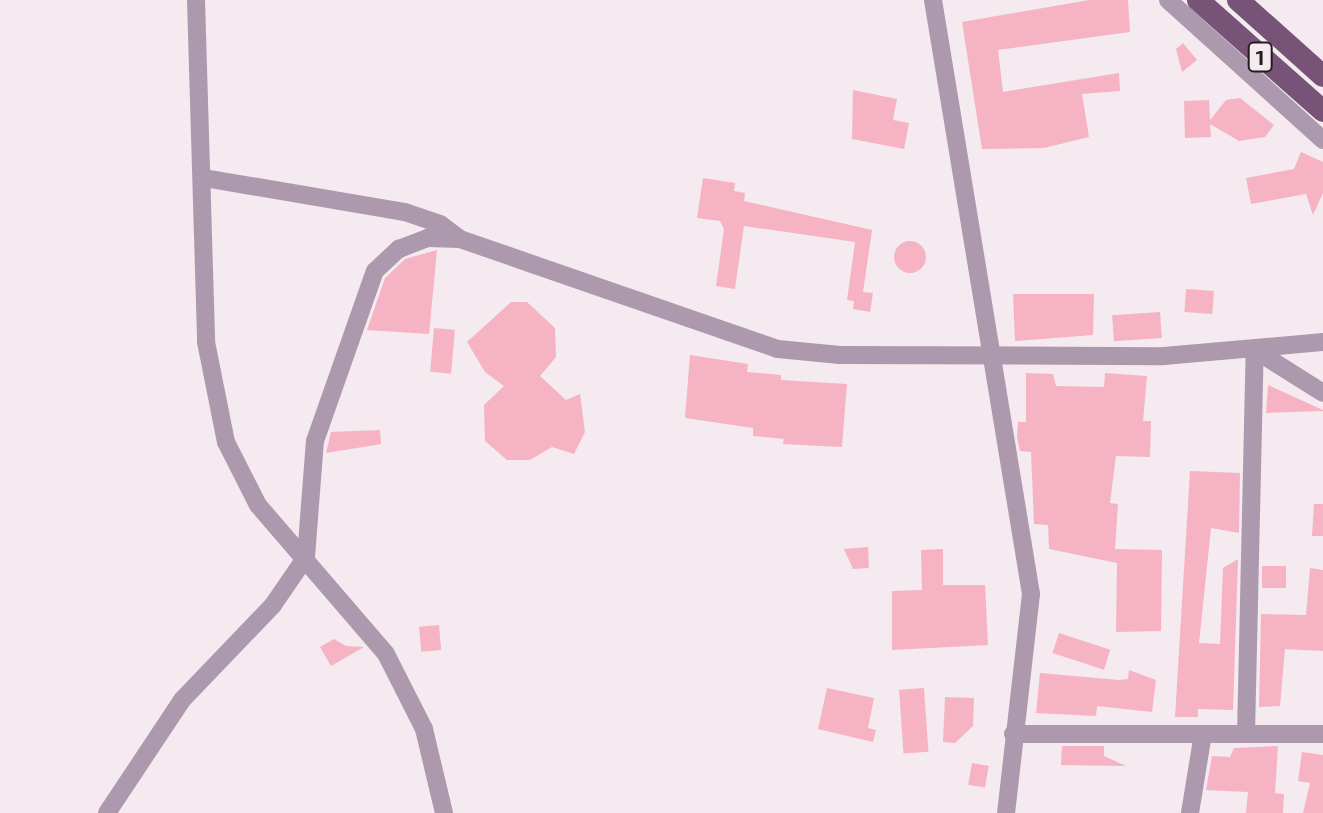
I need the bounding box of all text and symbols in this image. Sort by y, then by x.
road number: 1 [1246,41,1274,73]

